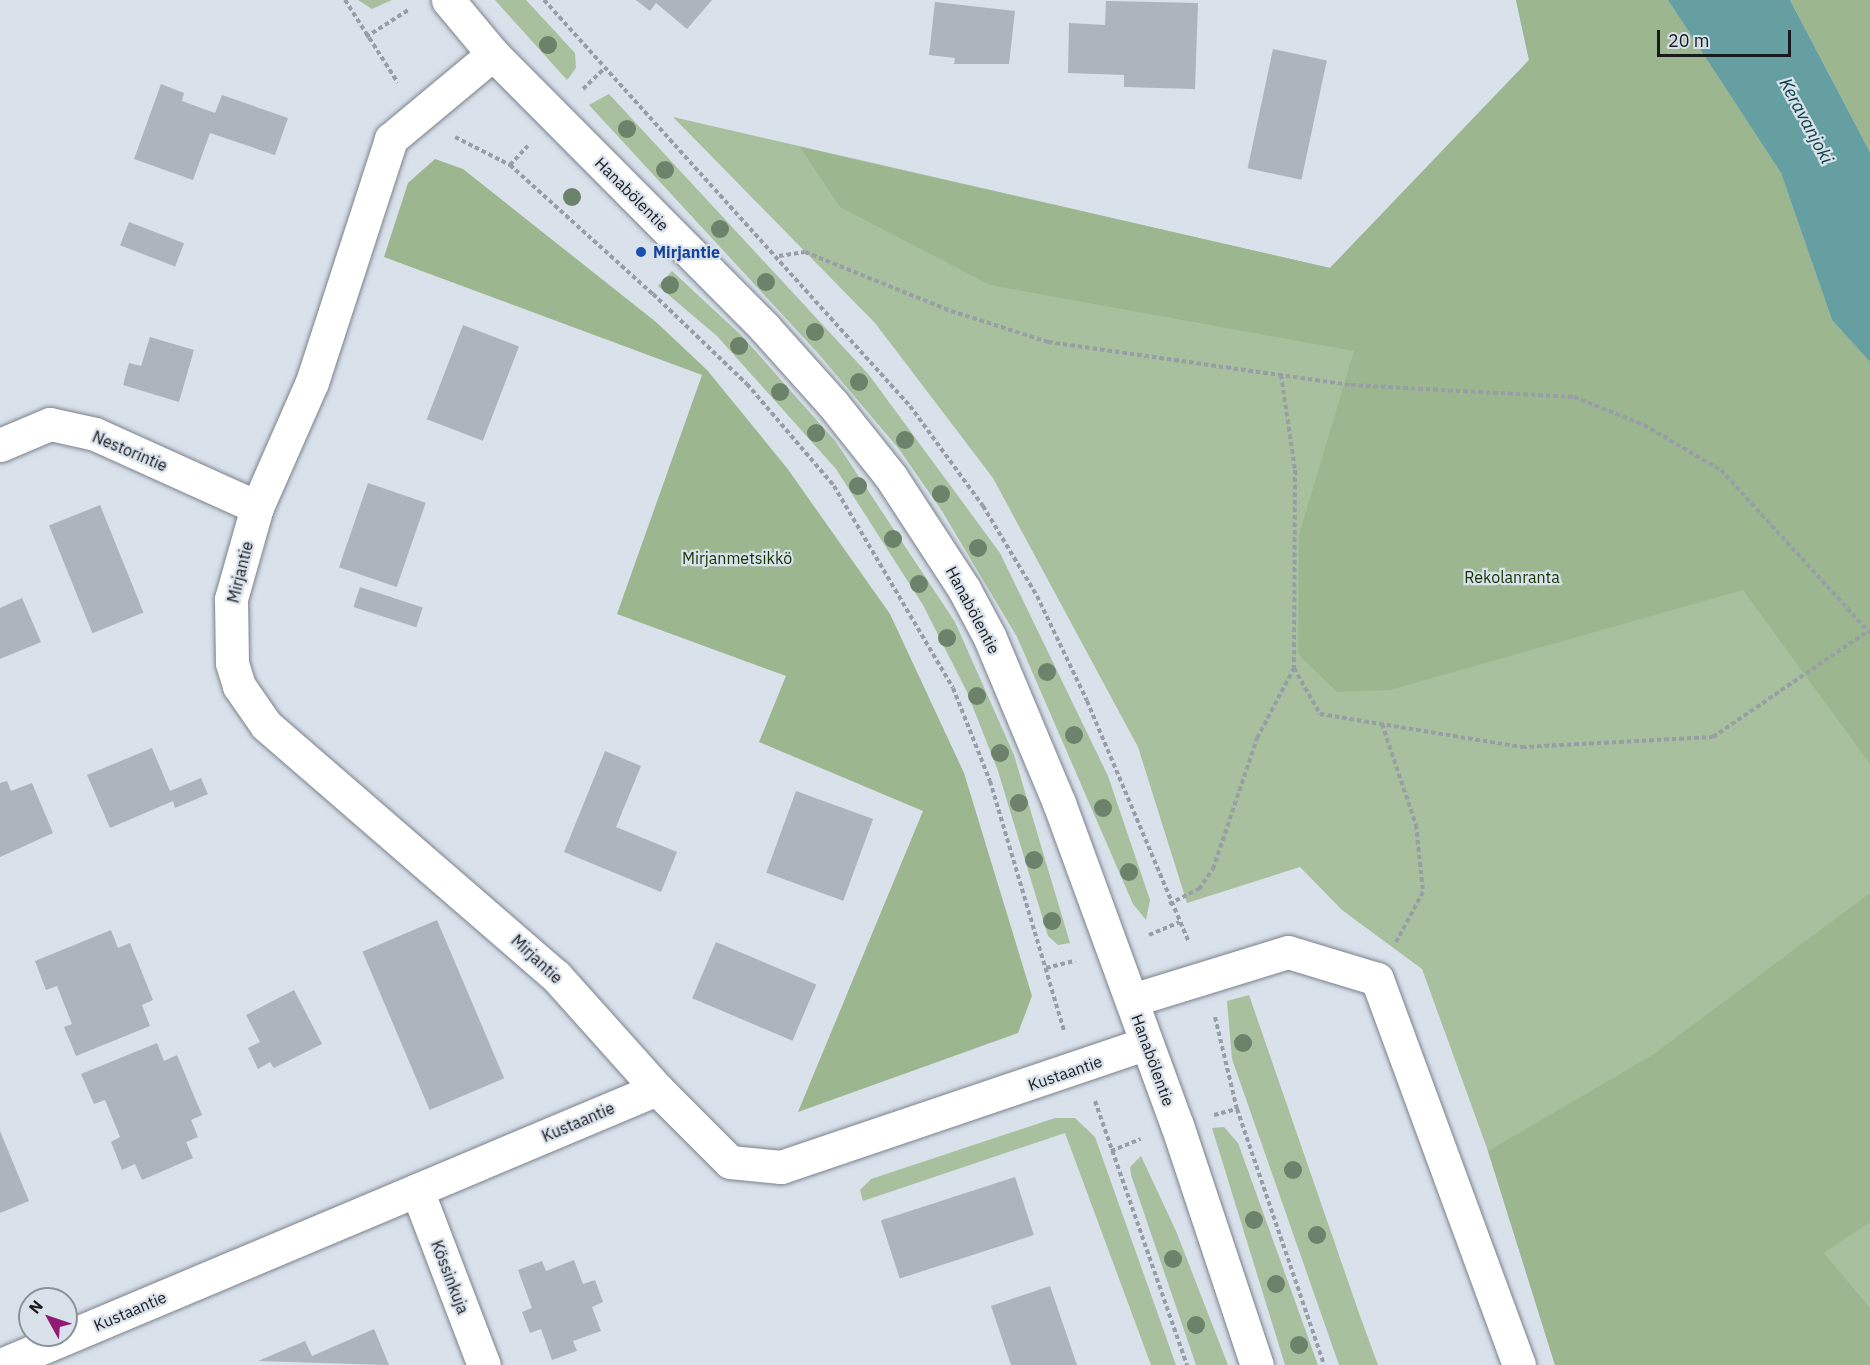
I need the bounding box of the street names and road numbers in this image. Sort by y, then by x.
street label: Hanabölentie [591,153,673,235]
street label: Nestorintie [90,427,170,475]
street label: Mirjantie [223,539,257,605]
street label: Hanabölentie [942,563,1004,657]
street label: Mirjantie [507,931,567,987]
street label: Hanabölentie [1128,1011,1178,1109]
street label: Kustaantie [1025,1051,1105,1095]
street label: Kustaantie [539,1098,617,1146]
street label: Kössinkuja [427,1238,473,1316]
street label: Kustaantie [91,1287,169,1335]

